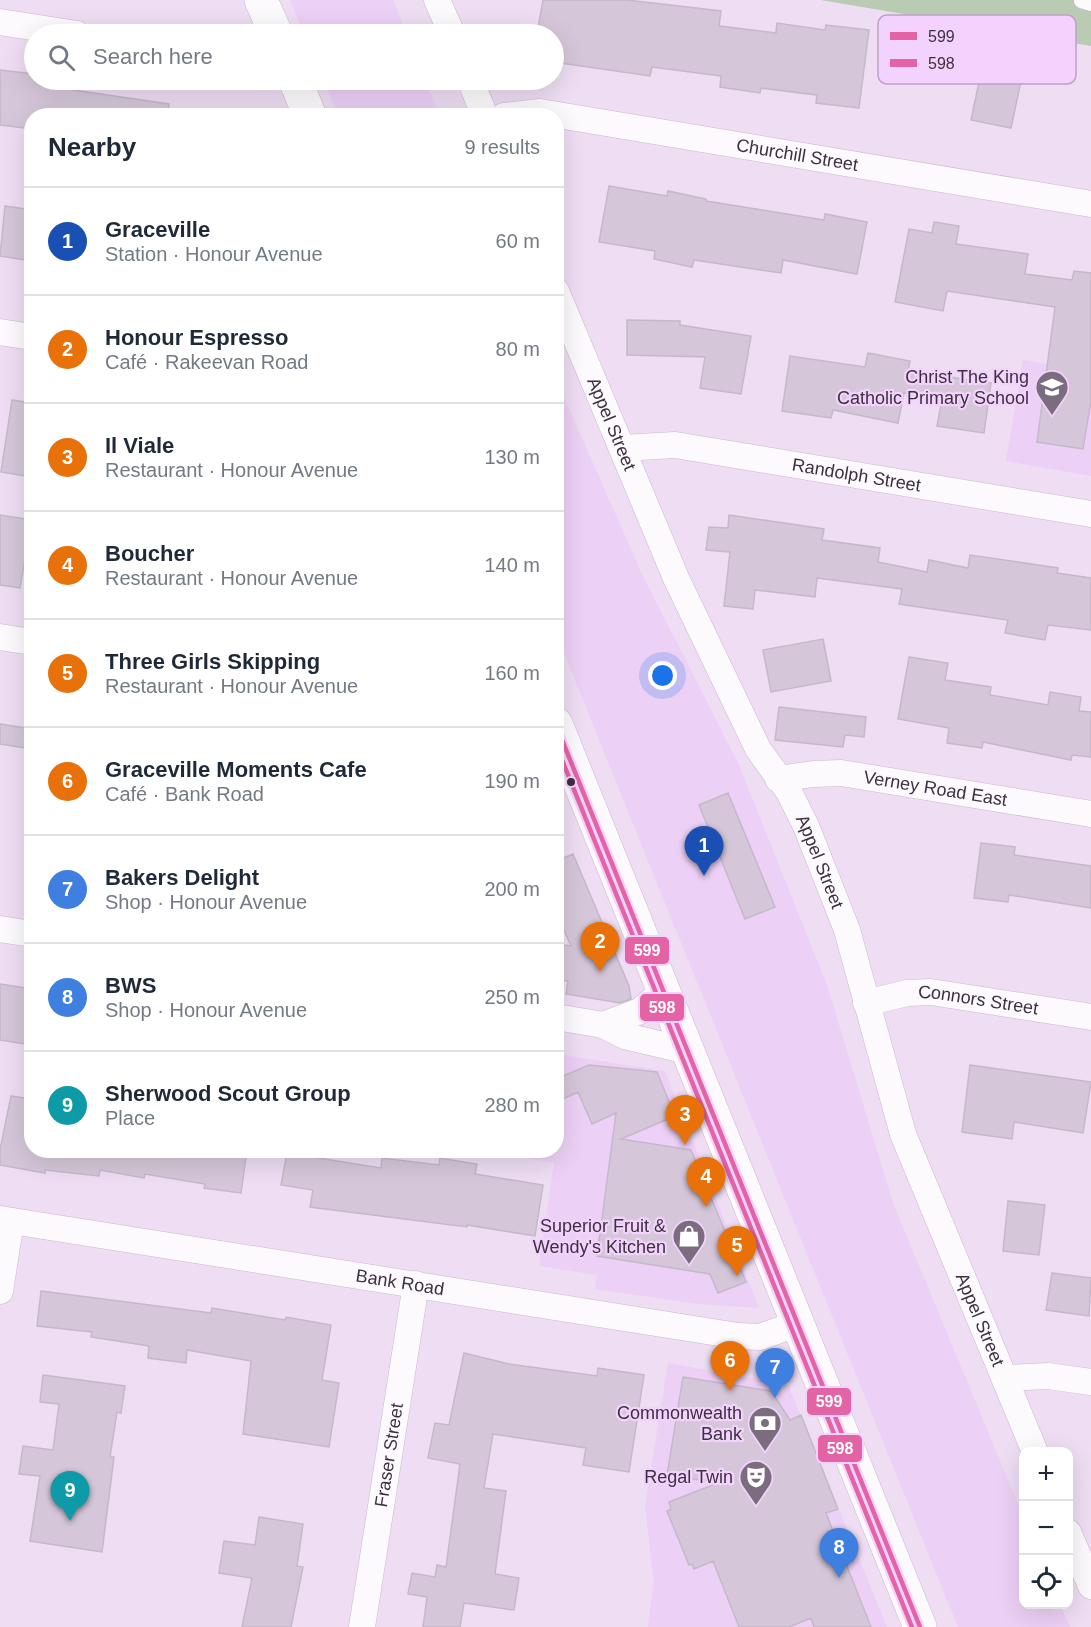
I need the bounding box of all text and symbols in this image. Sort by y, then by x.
legend [878,15,1076,84]
search box [24,24,564,90]
text: 599 [928,28,955,45]
icon: search [45,41,78,74]
text: Search here [93,44,213,69]
text: 598 [928,55,955,72]
text: Nearby [48,132,136,162]
street label: Churchill Street [735,135,860,175]
text: 9 results [464,136,540,158]
text: Graceville [105,217,210,242]
text: 1 [62,230,73,252]
text: 60 m [496,230,540,252]
text: Station · Honour Avenue [105,243,323,265]
text: Honour Espresso [105,325,288,350]
text: 2 [62,338,73,360]
text: 80 m [496,338,540,360]
text: Café · Rakeevan Road [105,351,308,373]
place label: Christ The King Catholic Primary School [837,367,1029,408]
school or university icon: Christ The King Catholic Primary School [1034,369,1070,416]
street label: Appel Street [583,374,640,473]
text: Il Viale [105,433,174,458]
text: 3 [62,446,73,468]
text: 130 m [484,446,540,468]
street label: Randolph Street [791,455,922,496]
text: Restaurant · Honour Avenue [105,459,358,481]
text: Boucher [105,541,194,566]
text: 4 [62,554,73,576]
text: 140 m [484,554,540,576]
text: Restaurant · Honour Avenue [105,567,358,589]
text: Three Girls Skipping [105,649,320,674]
your location [648,661,677,690]
text: 5 [62,662,73,684]
text: 160 m [484,662,540,684]
text: Restaurant · Honour Avenue [105,675,358,697]
text: Graceville Moments Cafe [105,757,367,782]
street label: Verney Road East [862,767,1009,810]
text: 6 [62,770,73,792]
text: 190 m [484,770,540,792]
unlabelled marker [565,776,577,788]
text: Café · Bank Road [105,783,264,805]
street label: Appel Street [792,811,848,911]
pin: 1 [684,826,724,876]
text: Bakers Delight [105,865,259,890]
text: 7 [62,878,73,900]
text: 200 m [484,878,540,900]
text: Shop · Honour Avenue [105,891,307,913]
pin: 2 [580,922,620,972]
line badge: 599 [624,936,670,965]
text: 599 [634,942,660,959]
text: BWS [105,973,156,998]
street label: Connors Street [918,982,1040,1019]
text: 8 [62,986,73,1008]
text: 250 m [484,986,540,1008]
line badge: 598 [639,993,685,1022]
text: Shop · Honour Avenue [105,999,307,1021]
text: 598 [649,999,675,1016]
text: Sherwood Scout Group [105,1081,351,1106]
text: 9 [62,1094,73,1116]
text: 280 m [484,1094,540,1116]
pin: 3 [666,1096,704,1145]
text: Place [105,1107,155,1129]
pin: 4 [686,1158,726,1207]
place label: Superior Fruit & Wendy's Kitchen [533,1216,666,1257]
shop icon: Superior Fruit & Wendy's Kitchen [671,1218,707,1265]
pin: 5 [718,1226,756,1276]
street label: Bank Road [354,1266,446,1299]
street label: Appel Street [952,1270,1008,1369]
pin: 6 [710,1342,750,1391]
pin: 7 [756,1348,794,1398]
line badge: 599 [806,1387,852,1416]
text: 599 [816,1393,842,1410]
street label: Fraser Street [371,1402,407,1509]
place label: Commonwealth Bank [617,1403,743,1444]
bank icon: Commonwealth Bank [747,1405,783,1452]
line badge: 598 [817,1434,863,1463]
text: 598 [827,1440,853,1457]
map controls [1019,1447,1073,1609]
button: + [1019,1447,1073,1501]
theatre icon: Regal Twin [738,1459,774,1506]
place label: Regal Twin [644,1467,733,1487]
pin: 9 [50,1472,90,1521]
button: − [1019,1501,1073,1555]
pin: 8 [820,1528,858,1578]
button: locate [1019,1555,1073,1609]

